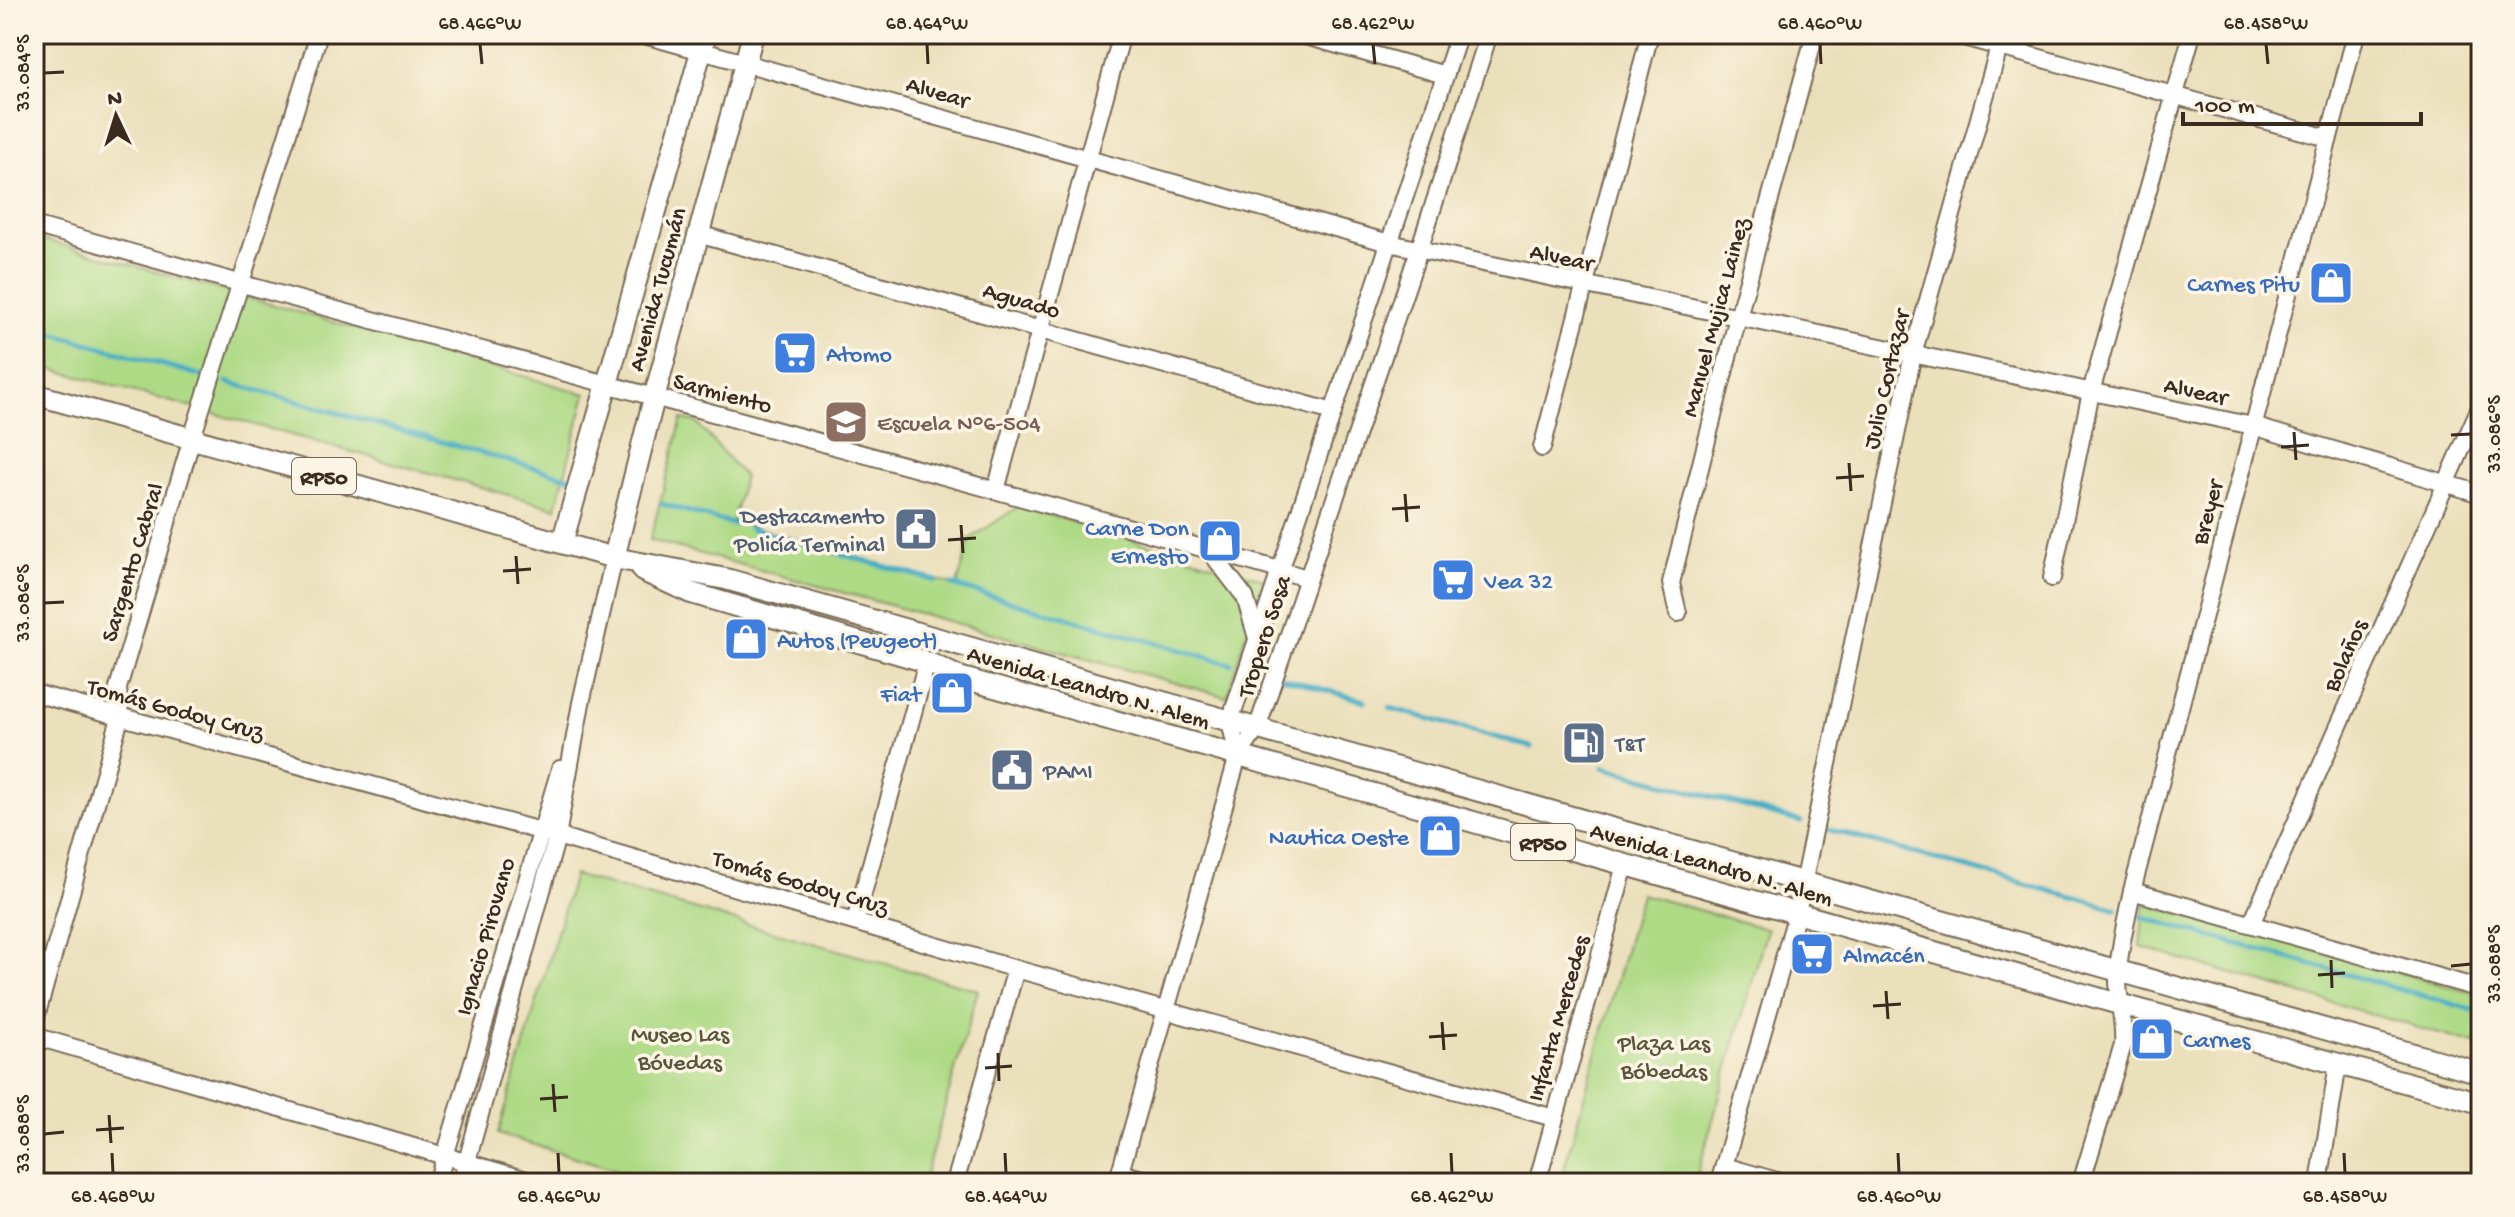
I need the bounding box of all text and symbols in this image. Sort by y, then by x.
text: 68.466°W [438,14,522,37]
text: 68.464°W [886,14,968,37]
text: 68.462°W [1332,14,1414,37]
text: 68.460°W [1778,14,1862,37]
text: 68.458°W [2224,14,2308,37]
text: 33.084°S [14,34,37,113]
street label: Alvear [902,72,974,118]
north arrow [76,76,156,156]
scale bar [2183,76,2421,126]
text: N [107,87,123,114]
text: 100 m [2194,93,2255,122]
street label: Avenida Tucumán [624,204,695,375]
street label: Manuel Mujica Lainez [1677,214,1758,421]
street label: Alvear [1527,239,1598,281]
shop icon: Carnes Pitu [2307,259,2355,307]
place label: Carnes Pitu [2187,272,2300,301]
street label: Aguado [979,278,1063,327]
street label: Julio Cortazar [1858,305,1919,452]
supermarket icon: Atomo [771,329,819,377]
place label: Atomo [826,342,892,371]
street label: Sarmiento [669,368,775,422]
street label: Alvear [2161,373,2232,415]
text: 33.086°S [2485,394,2508,474]
school or university icon: Escuela N°6-504 [822,398,870,446]
place label: Escuela N°6-504 [877,411,1041,440]
road number: RP50 [292,458,356,494]
street label: Breyer [2187,475,2233,549]
street label: Sargento Cabral [96,480,172,646]
place label: Destacamento Policía Terminal [733,504,885,561]
public building icon: Destacamento Policía Terminal [892,505,940,553]
place label: Carne Don Ernesto [1085,516,1190,573]
shop icon: Carne Don Ernesto [1196,517,1244,565]
supermarket icon: Vea 32 [1429,556,1477,604]
text: 33.086°S [14,563,37,643]
place label: Vea 32 [1483,569,1553,598]
street label: Tropero Sosa [1232,572,1300,704]
shop icon: Autos (Peugeot) [722,615,770,663]
street label: Bolaños [2318,615,2376,698]
place label: Autos (Peugeot) [777,628,938,657]
street label: Avenida Leandro N. Alem [963,641,1213,738]
shop icon: Fiat [928,669,976,717]
street label: Tomás Godoy Cruz [82,673,268,749]
place label: Fiat [879,682,923,711]
fuel station icon: T&T [1560,719,1608,767]
place label: T&T [1613,732,1646,761]
public building icon: PAMI [988,746,1036,794]
place label: PAMI [1042,759,1093,788]
shop icon: Nautica Oeste [1416,812,1464,860]
street label: Avenida Leandro N. Alem [1586,818,1836,915]
road number: RP50 [1511,824,1575,860]
place label: Nautica Oeste [1269,825,1410,854]
street label: Tomás Godoy Cruz [707,845,893,924]
street label: Ignacio Pirovano [451,855,524,1019]
text: 33.088°S [2485,924,2508,1004]
supermarket icon: Almacén [1788,930,1836,978]
street label: Infanta Mercedes [1523,931,1598,1105]
place label: Almacén [1843,943,1925,972]
shop icon: Carnes [2128,1015,2176,1063]
park label: Museo Las Bóvedas [631,1022,730,1079]
place label: Carnes [2183,1028,2252,1057]
park label: Plaza Las Bóbedas [1617,1031,1711,1088]
text: 33.088°S [14,1094,37,1174]
text: 68.468°W [71,1187,155,1210]
text: 68.466°W [517,1187,601,1210]
text: 68.464°W [965,1187,1047,1210]
text: 68.462°W [1411,1187,1493,1210]
text: 68.460°W [1857,1187,1941,1210]
text: 68.458°W [2303,1187,2387,1210]

